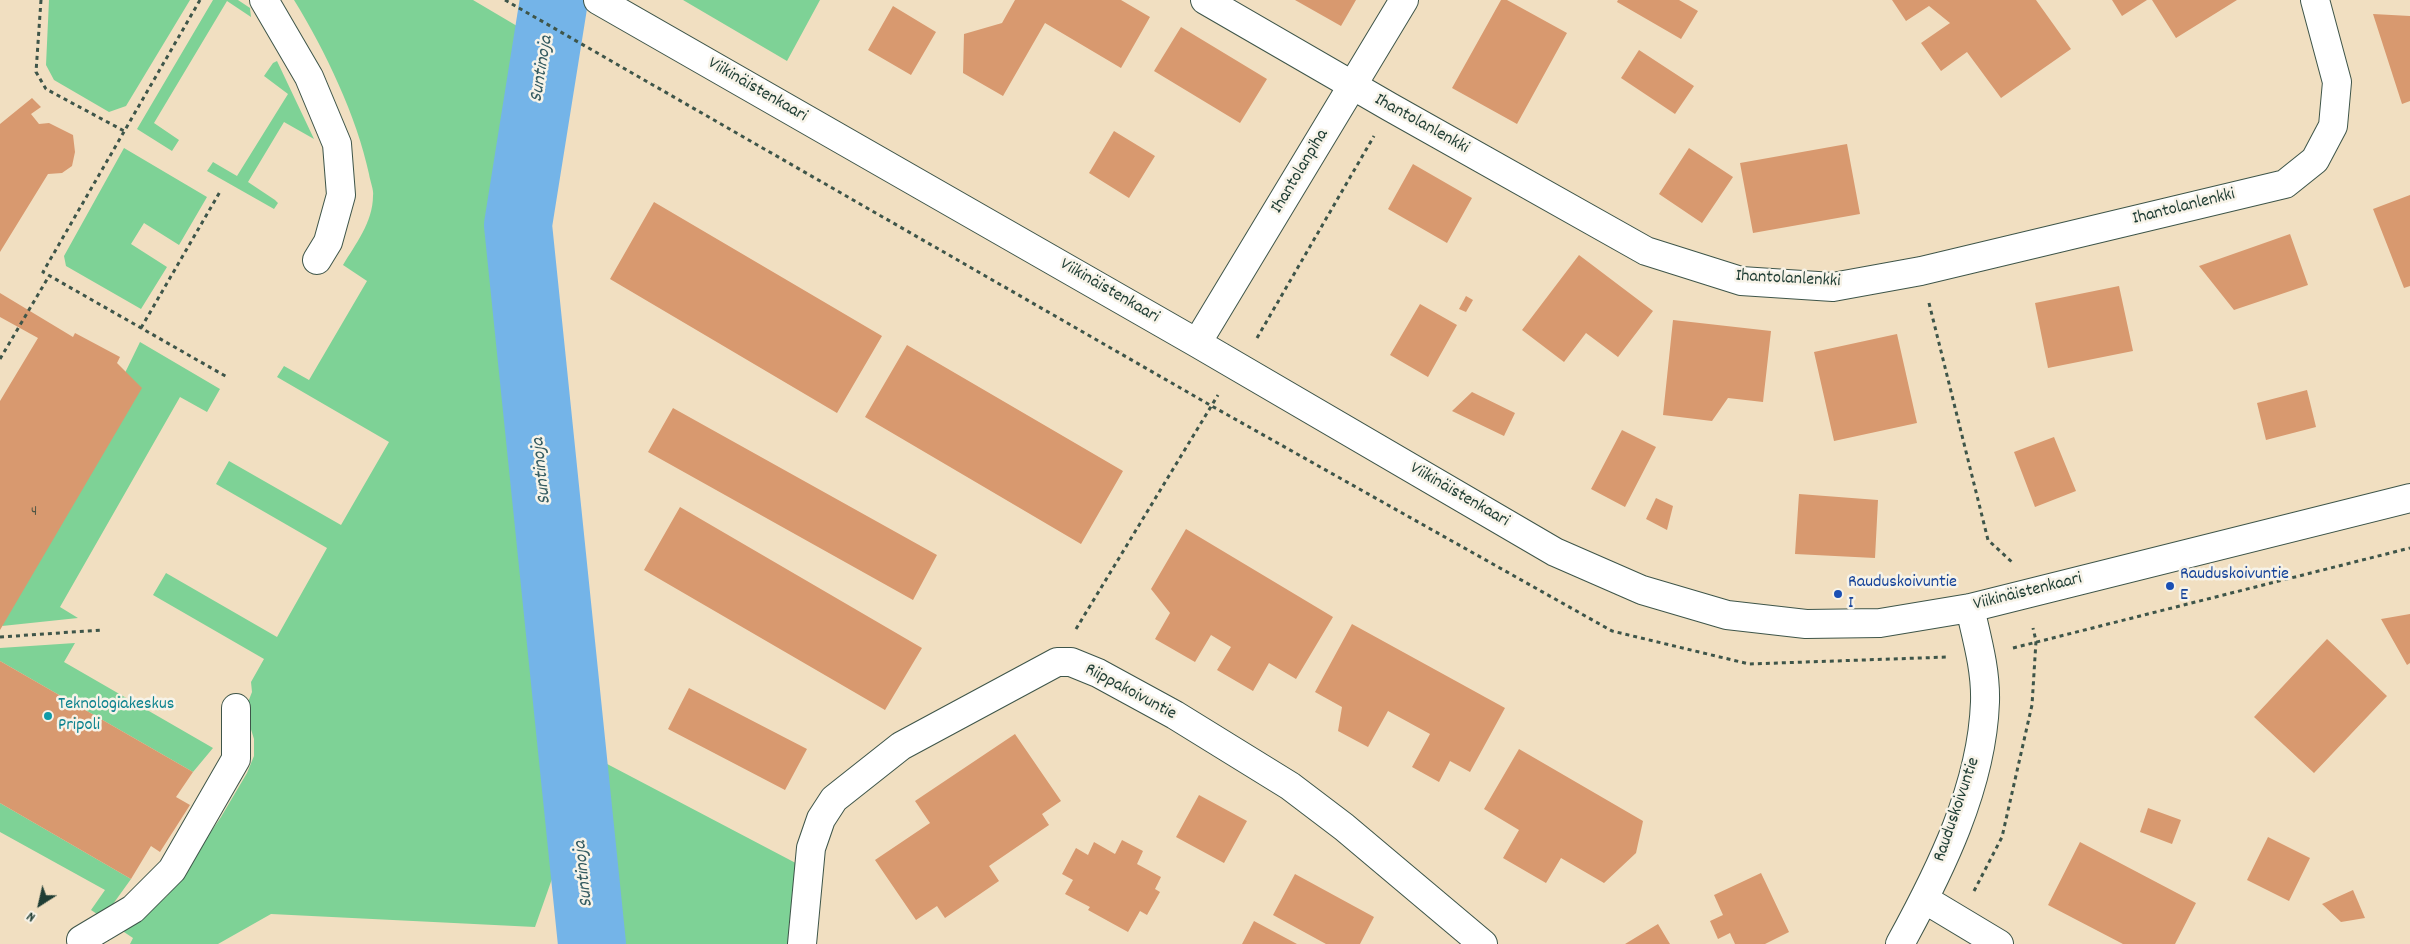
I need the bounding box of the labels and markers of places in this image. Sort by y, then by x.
place label: Rauduskoivuntie E [2180,565,2289,608]
place label: Rauduskoivuntie I [1848,573,1957,616]
marker: Rauduskoivuntie E [2164,580,2176,592]
marker: Rauduskoivuntie I [1832,588,1844,600]
place label: Teknologiakeskus Pripoli [58,695,174,738]
marker: Teknologiakeskus Pripoli [42,710,54,722]

